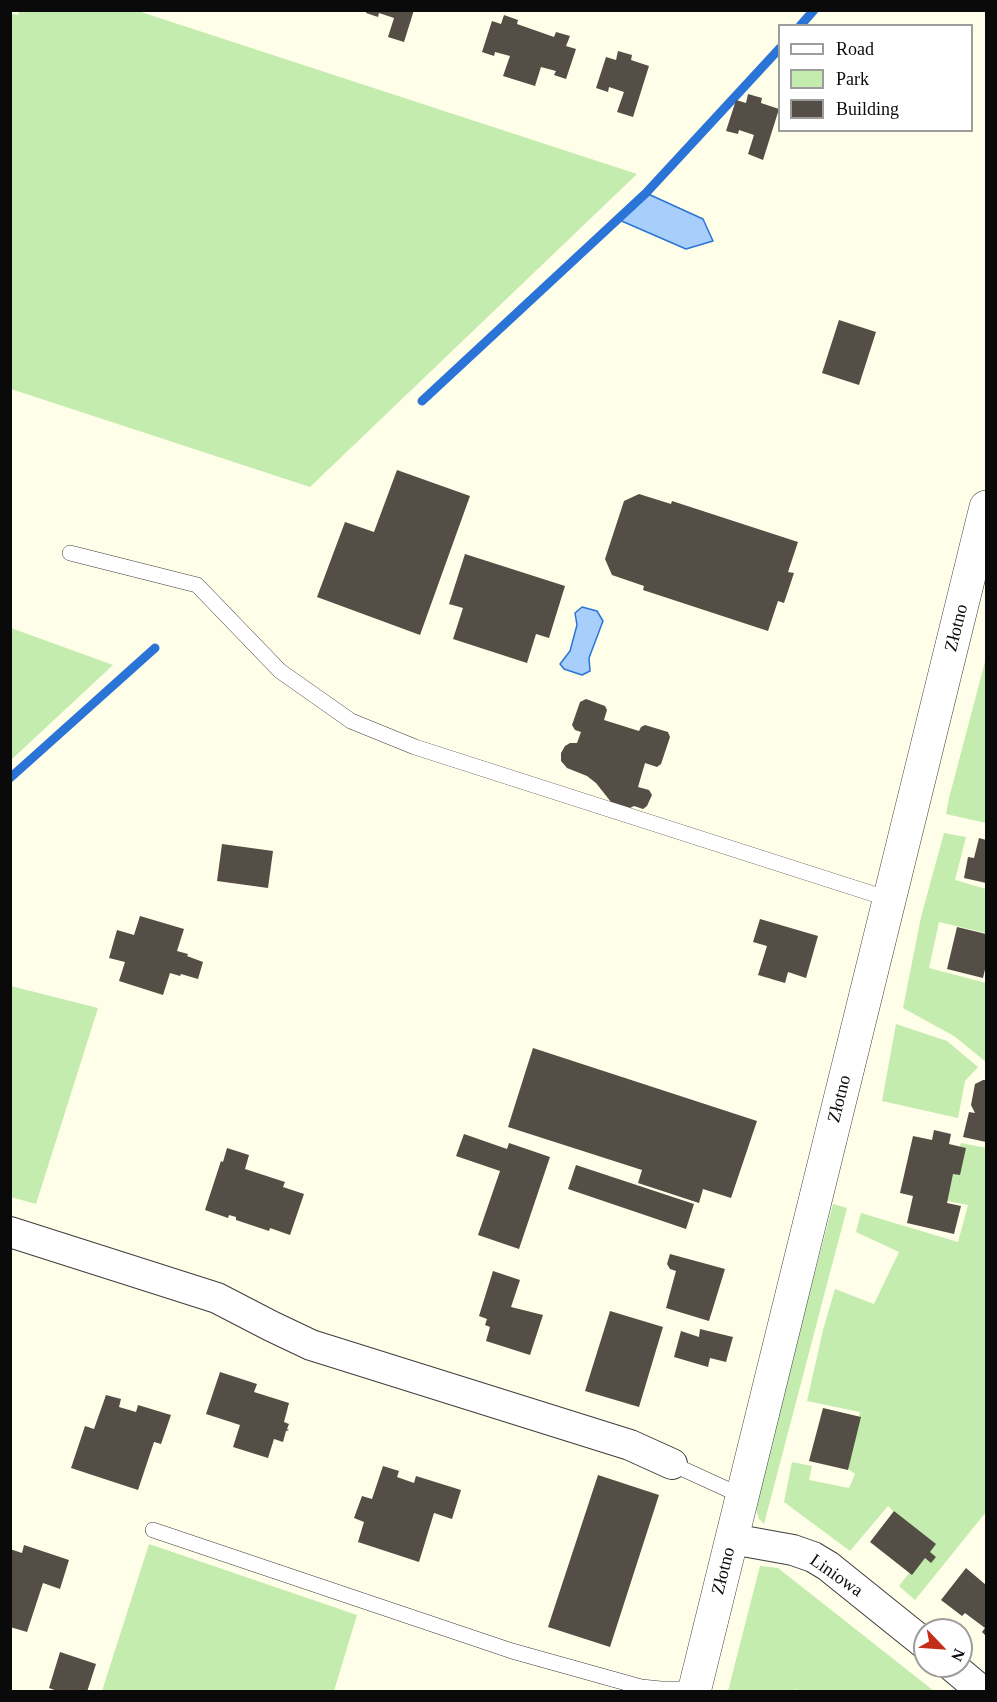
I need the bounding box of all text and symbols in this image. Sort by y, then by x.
legend [778,24,973,132]
text: Road [836,39,874,59]
text: Park [836,69,869,89]
text: Building [836,99,899,119]
street label: Złotno [941,602,973,654]
street label: Złotno [824,1073,856,1125]
street label: Złotno [708,1545,740,1597]
street label: Liniowa [805,1550,867,1602]
north arrow [913,1618,973,1678]
text: N [948,1646,968,1664]

